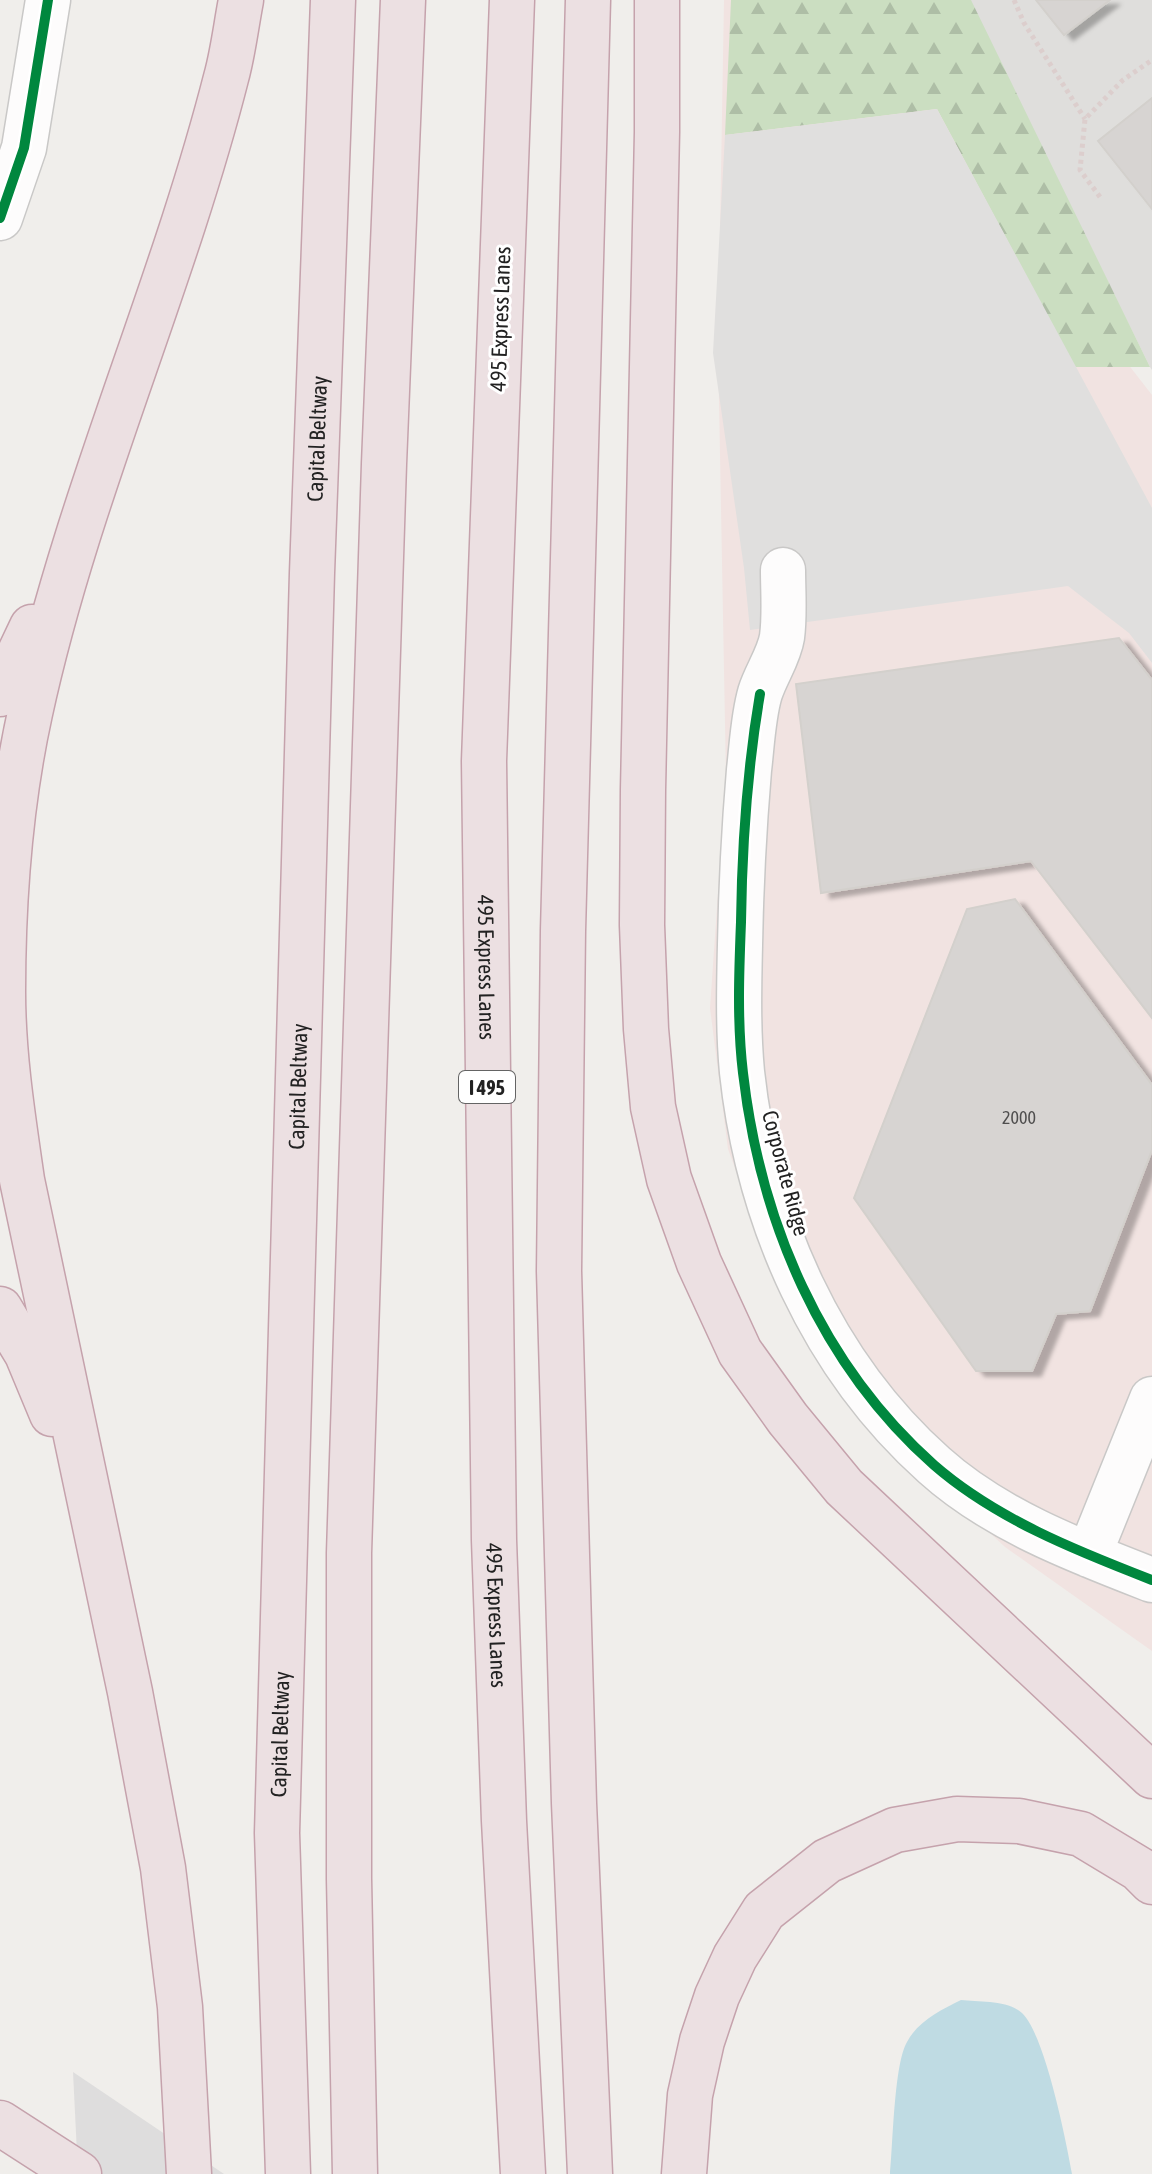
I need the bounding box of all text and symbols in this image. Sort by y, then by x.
street label: 495 Express Lanes [484,246,516,392]
street label: Capital Beltway [302,375,332,502]
street label: 495 Express Lanes [473,895,501,1040]
street label: Capital Beltway [283,1023,312,1150]
road number: I 495 [459,1071,515,1103]
house number: 2000 [1002,1107,1036,1128]
street label: Corporate Ridge [757,1108,815,1238]
street label: 495 Express Lanes [481,1542,512,1689]
street label: Capital Beltway [265,1671,294,1798]

